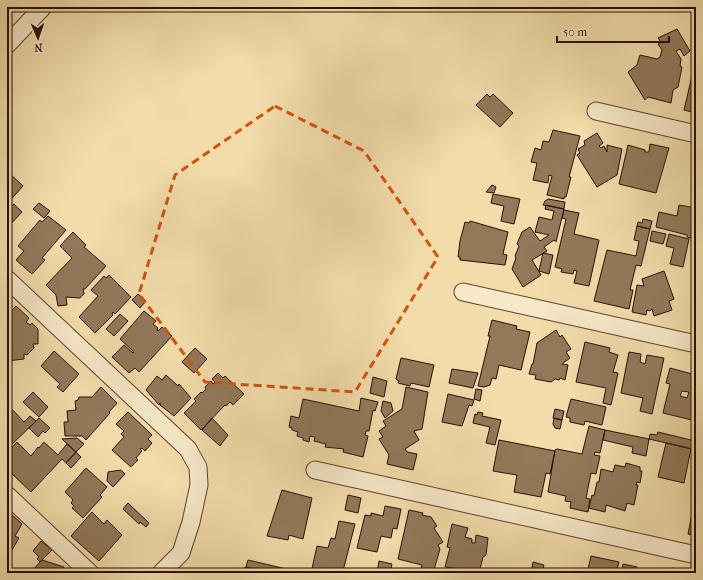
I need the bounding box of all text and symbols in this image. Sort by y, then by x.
north arrow [18,18,58,58]
scale bar [557,18,669,44]
text: 50 m [563,25,587,39]
text: N [33,41,43,54]

